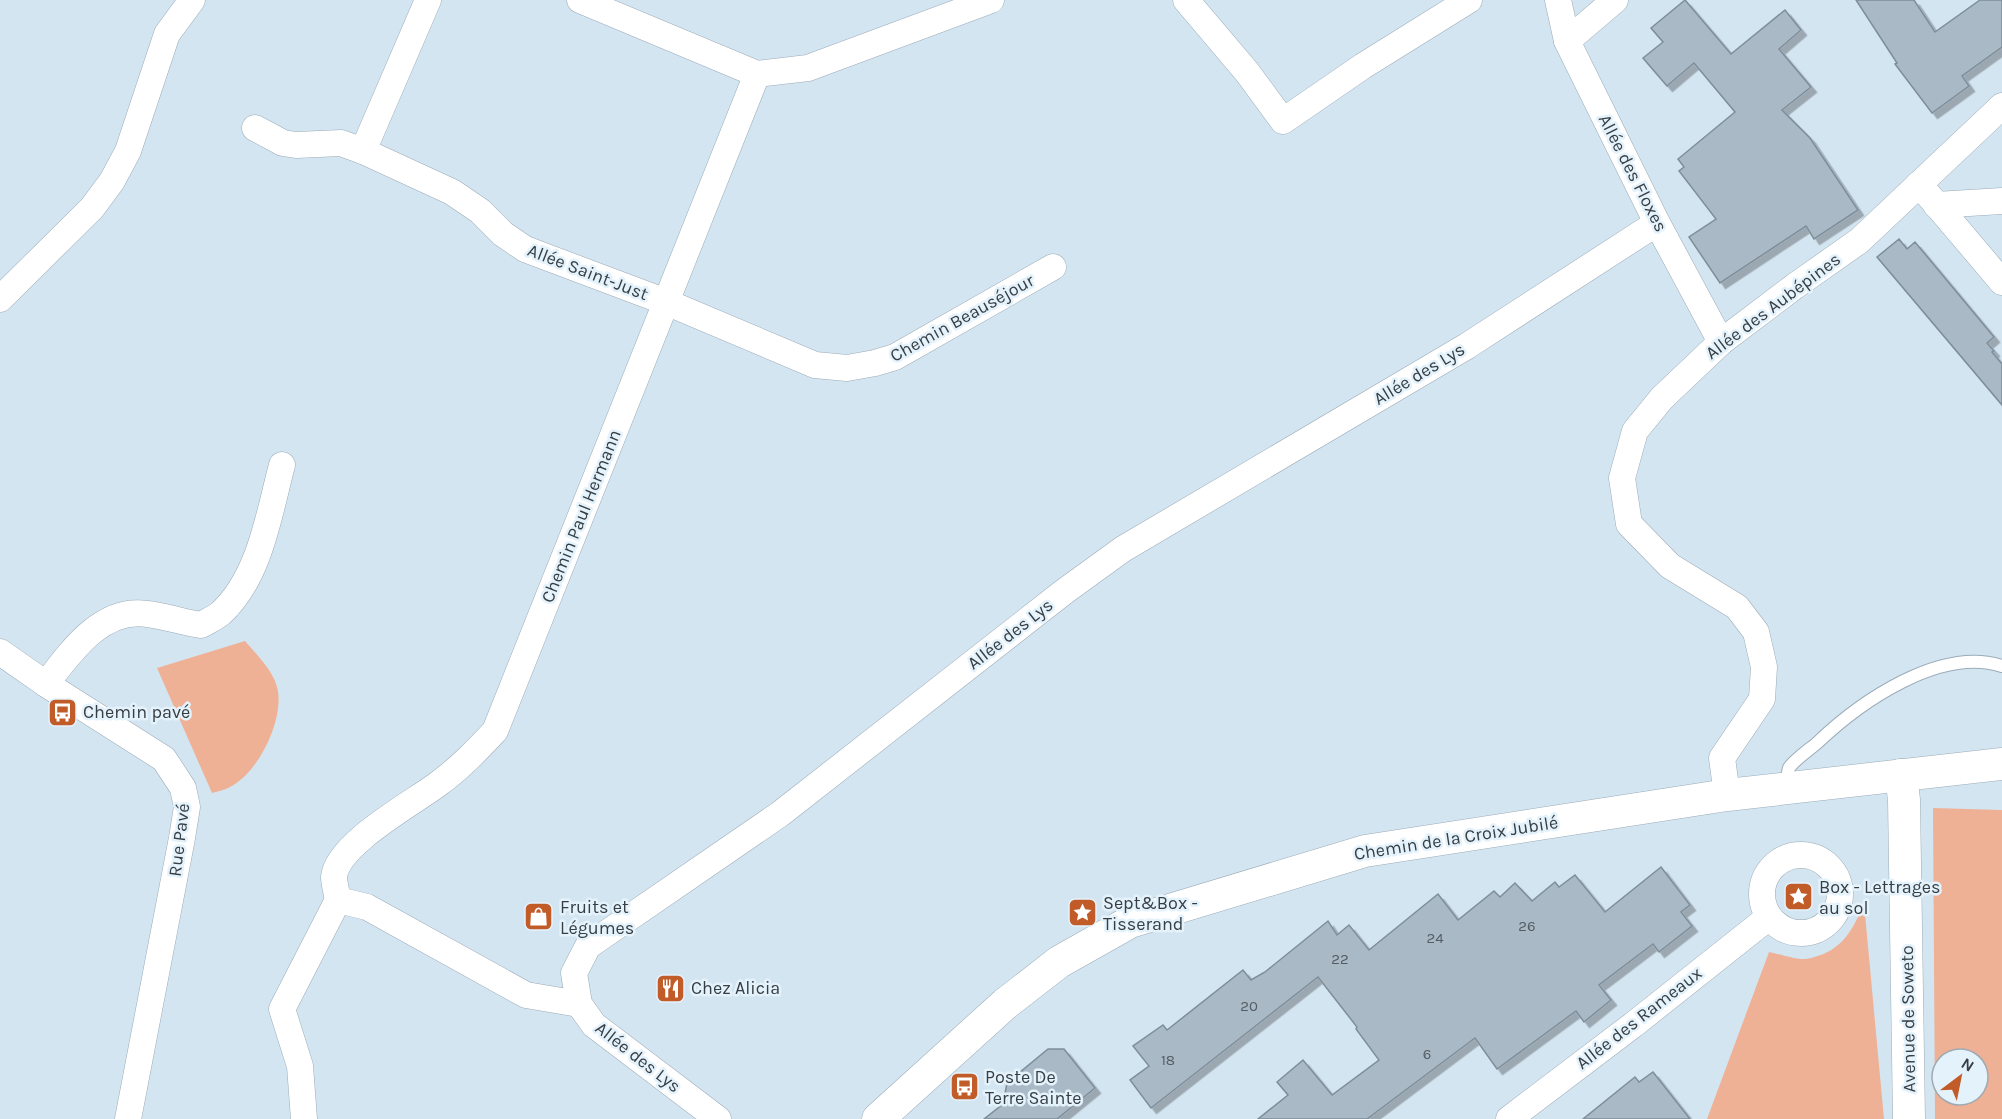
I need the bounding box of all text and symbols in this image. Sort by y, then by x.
street label: Allée des Floxes [1594,111,1672,235]
street label: Allée Saint-Just [524,239,652,305]
street label: Allée des Aubépines [1701,248,1845,364]
street label: Chemin Beauséjour [886,269,1038,367]
street label: Allée des Lys [1369,338,1469,410]
street label: Chemin Paul Hermann [536,426,626,606]
street label: Allée des Lys [963,594,1057,674]
bus stop icon: Chemin pavé [46,696,78,728]
place label: Chemin pavé [83,701,190,723]
street label: Rue Pavé [164,802,194,878]
street label: Chemin de la Croix Jubilé [1352,811,1560,865]
place label: Box - Lettrages au sol [1819,876,1941,919]
place icon: Box - Lettrages au sol [1782,881,1814,913]
place label: Sept&Box - Tisserand [1103,892,1198,935]
place label: Fruits et Légumes [560,896,634,939]
place icon: Sept&Box - Tisserand [1066,897,1098,929]
shop icon: Fruits et Légumes [523,901,555,933]
house number: 26 [1518,917,1536,935]
house number: 24 [1426,929,1444,947]
street label: Avenue de Soweto [1896,945,1920,1093]
house number: 22 [1331,950,1349,968]
street label: Allée des Rameaux [1572,962,1706,1074]
restaurant icon: Chez Alicia [654,972,686,1004]
place label: Chez Alicia [691,977,780,999]
house number: 20 [1240,997,1258,1015]
street label: Allée des Lys [591,1017,685,1097]
house number: 6 [1423,1045,1431,1063]
north arrow [1930,1047,1990,1107]
house number: 18 [1161,1051,1175,1069]
text: N [1958,1054,1978,1076]
place label: Poste De Terre Sainte [985,1066,1081,1109]
bus stop icon: Poste De Terre Sainte [948,1071,980,1103]

